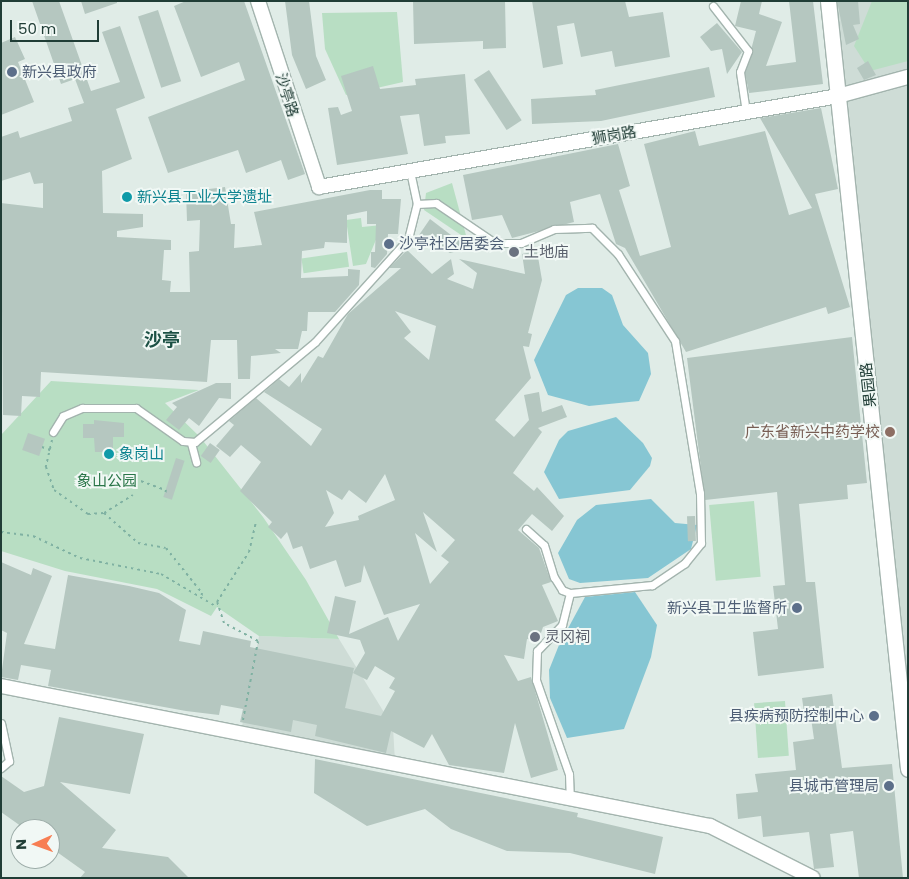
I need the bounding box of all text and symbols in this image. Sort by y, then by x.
scale bar [12,10,101,42]
text: 50 m [18,18,56,39]
place label: 新兴县政府 [22,63,97,81]
marker: 新兴县政府 [6,66,18,78]
street label: 沙亭路 [271,71,303,119]
street label: 狮岗路 [590,122,638,148]
place label: 新兴县工业大学遗址 [137,188,272,206]
marker: 新兴县工业大学遗址 [121,191,133,203]
place label: 沙亭社区居委会 [399,235,504,253]
marker: 沙亭社区居委会 [383,238,395,250]
place label: 土地庙 [524,243,569,261]
marker: 土地庙 [508,246,520,258]
district label: 沙亭 [144,329,180,351]
street label: 果园路 [857,362,879,408]
place label: 广东省新兴中药学校 [745,423,880,441]
marker: 广东省新兴中药学校 [884,426,896,438]
place label: 象岗山 [119,445,164,463]
marker: 象岗山 [103,448,115,460]
park label: 象山公园 [77,472,137,490]
place label: 新兴县卫生监督所 [667,599,787,617]
marker: 新兴县卫生监督所 [791,602,803,614]
place label: 灵冈祠 [545,628,590,646]
marker: 灵冈祠 [529,631,541,643]
place label: 县疾病预防控制中心 [729,707,864,725]
marker: 县疾病预防控制中心 [868,710,880,722]
place label: 县城市管理局 [789,777,879,795]
marker: 县城市管理局 [883,780,895,792]
north arrow [10,819,60,869]
text: N [11,839,31,850]

